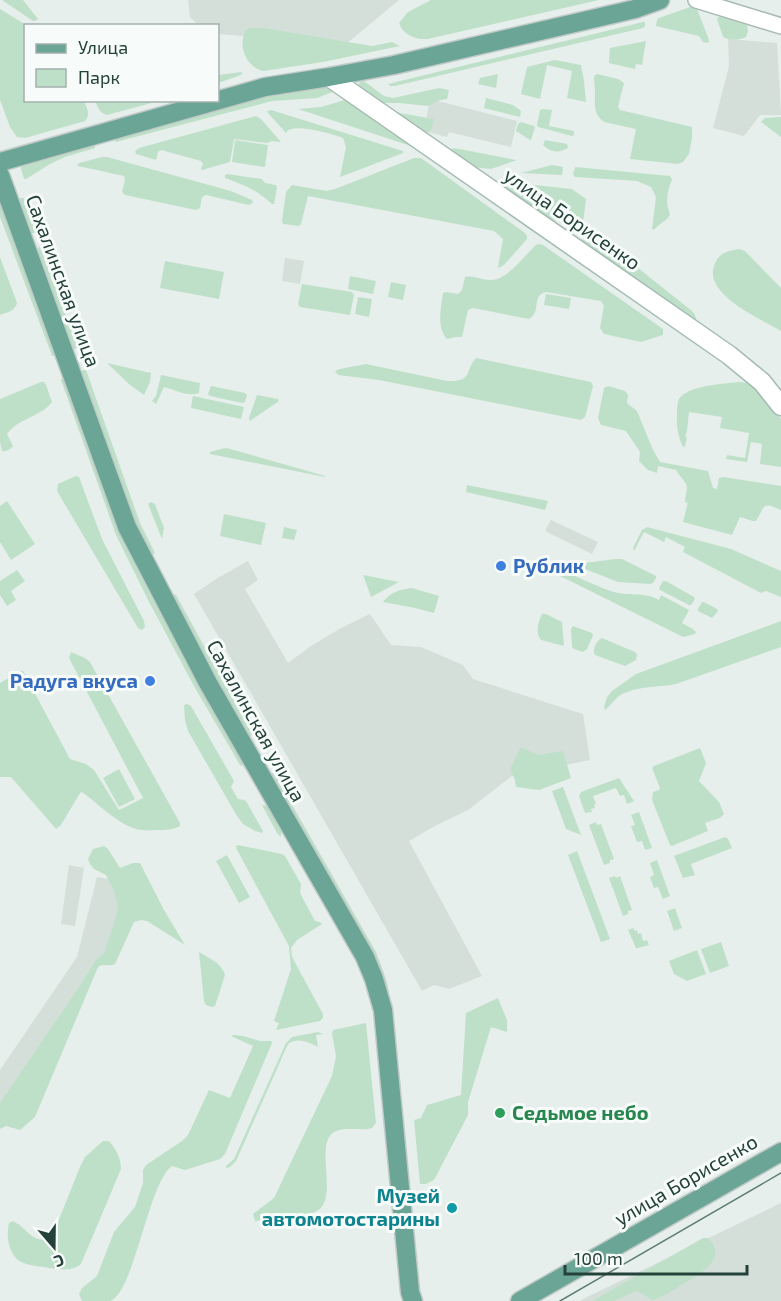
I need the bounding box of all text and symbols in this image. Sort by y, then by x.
legend [24,24,219,102]
text: Улица [78,36,128,58]
text: Парк [78,66,120,88]
street label: улица Борисенко [499,162,646,275]
street label: Сахалинская улица [21,191,106,370]
place label: Рублик [513,553,584,577]
marker: Рублик [494,559,508,573]
street label: Сахалинская улица [202,635,311,806]
place label: Радуга вкуса [10,668,138,692]
marker: Радуга вкуса [143,674,157,688]
place label: Седьмое небо [512,1100,648,1124]
marker: Седьмое небо [493,1106,507,1120]
street label: улица Борисенко [610,1128,762,1231]
place label: Музей автомотостарины [262,1183,440,1230]
marker: Музей автомотостарины [445,1201,459,1215]
north arrow [24,1217,84,1277]
scale bar [565,1238,746,1276]
text: 100 m [574,1247,623,1269]
text: С [52,1251,67,1272]

